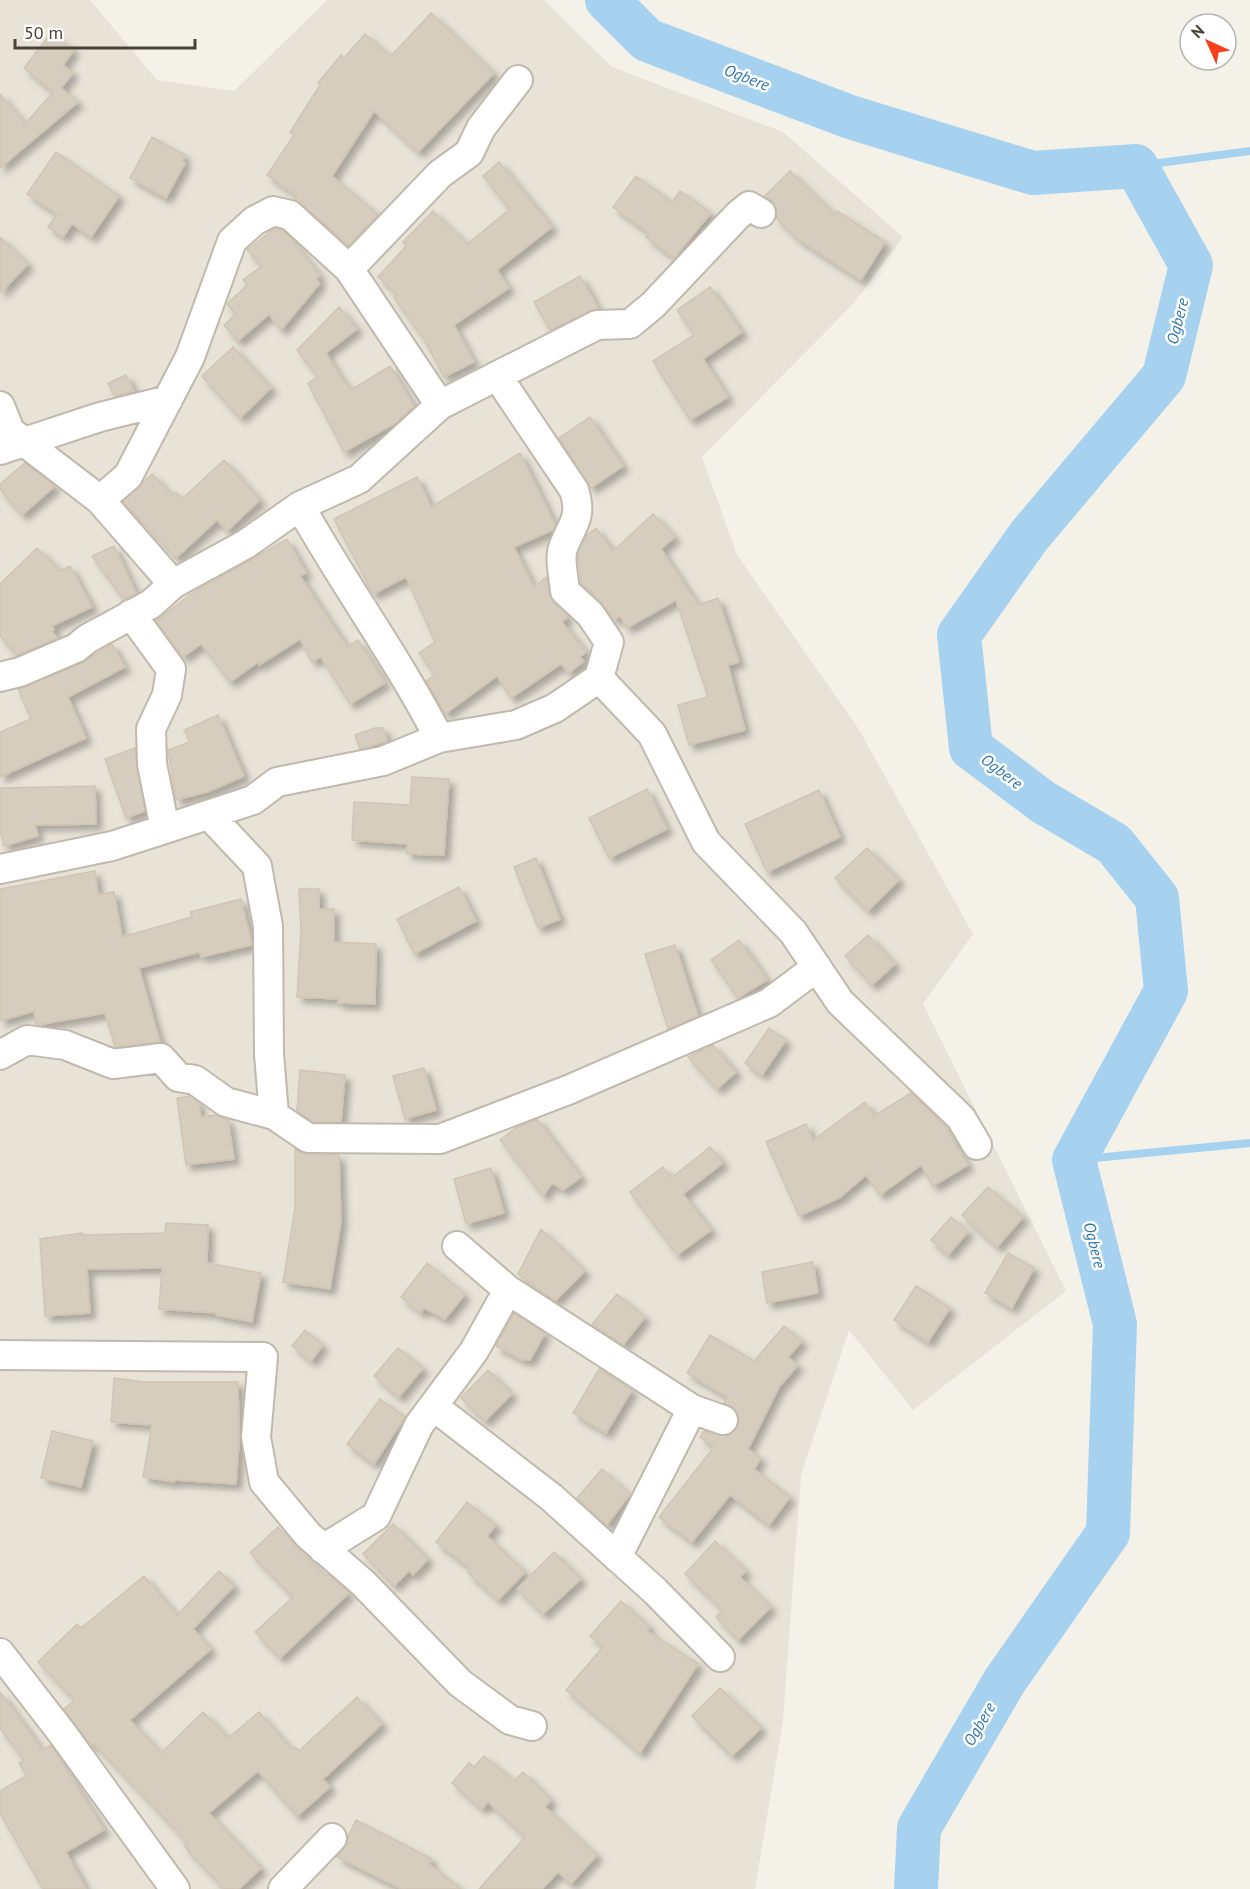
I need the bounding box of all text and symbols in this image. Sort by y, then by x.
scale bar [15,12,195,50]
north arrow [1178,12,1238,72]
text: 50 m [24,21,63,44]
text: N [1187,21,1208,42]
water label: Ogbere [722,59,773,95]
water label: Ogbere [1162,295,1193,346]
water label: Ogbere [977,749,1027,793]
water label: Ogbere [1080,1220,1111,1271]
water label: Ogbere [959,1698,1000,1749]

